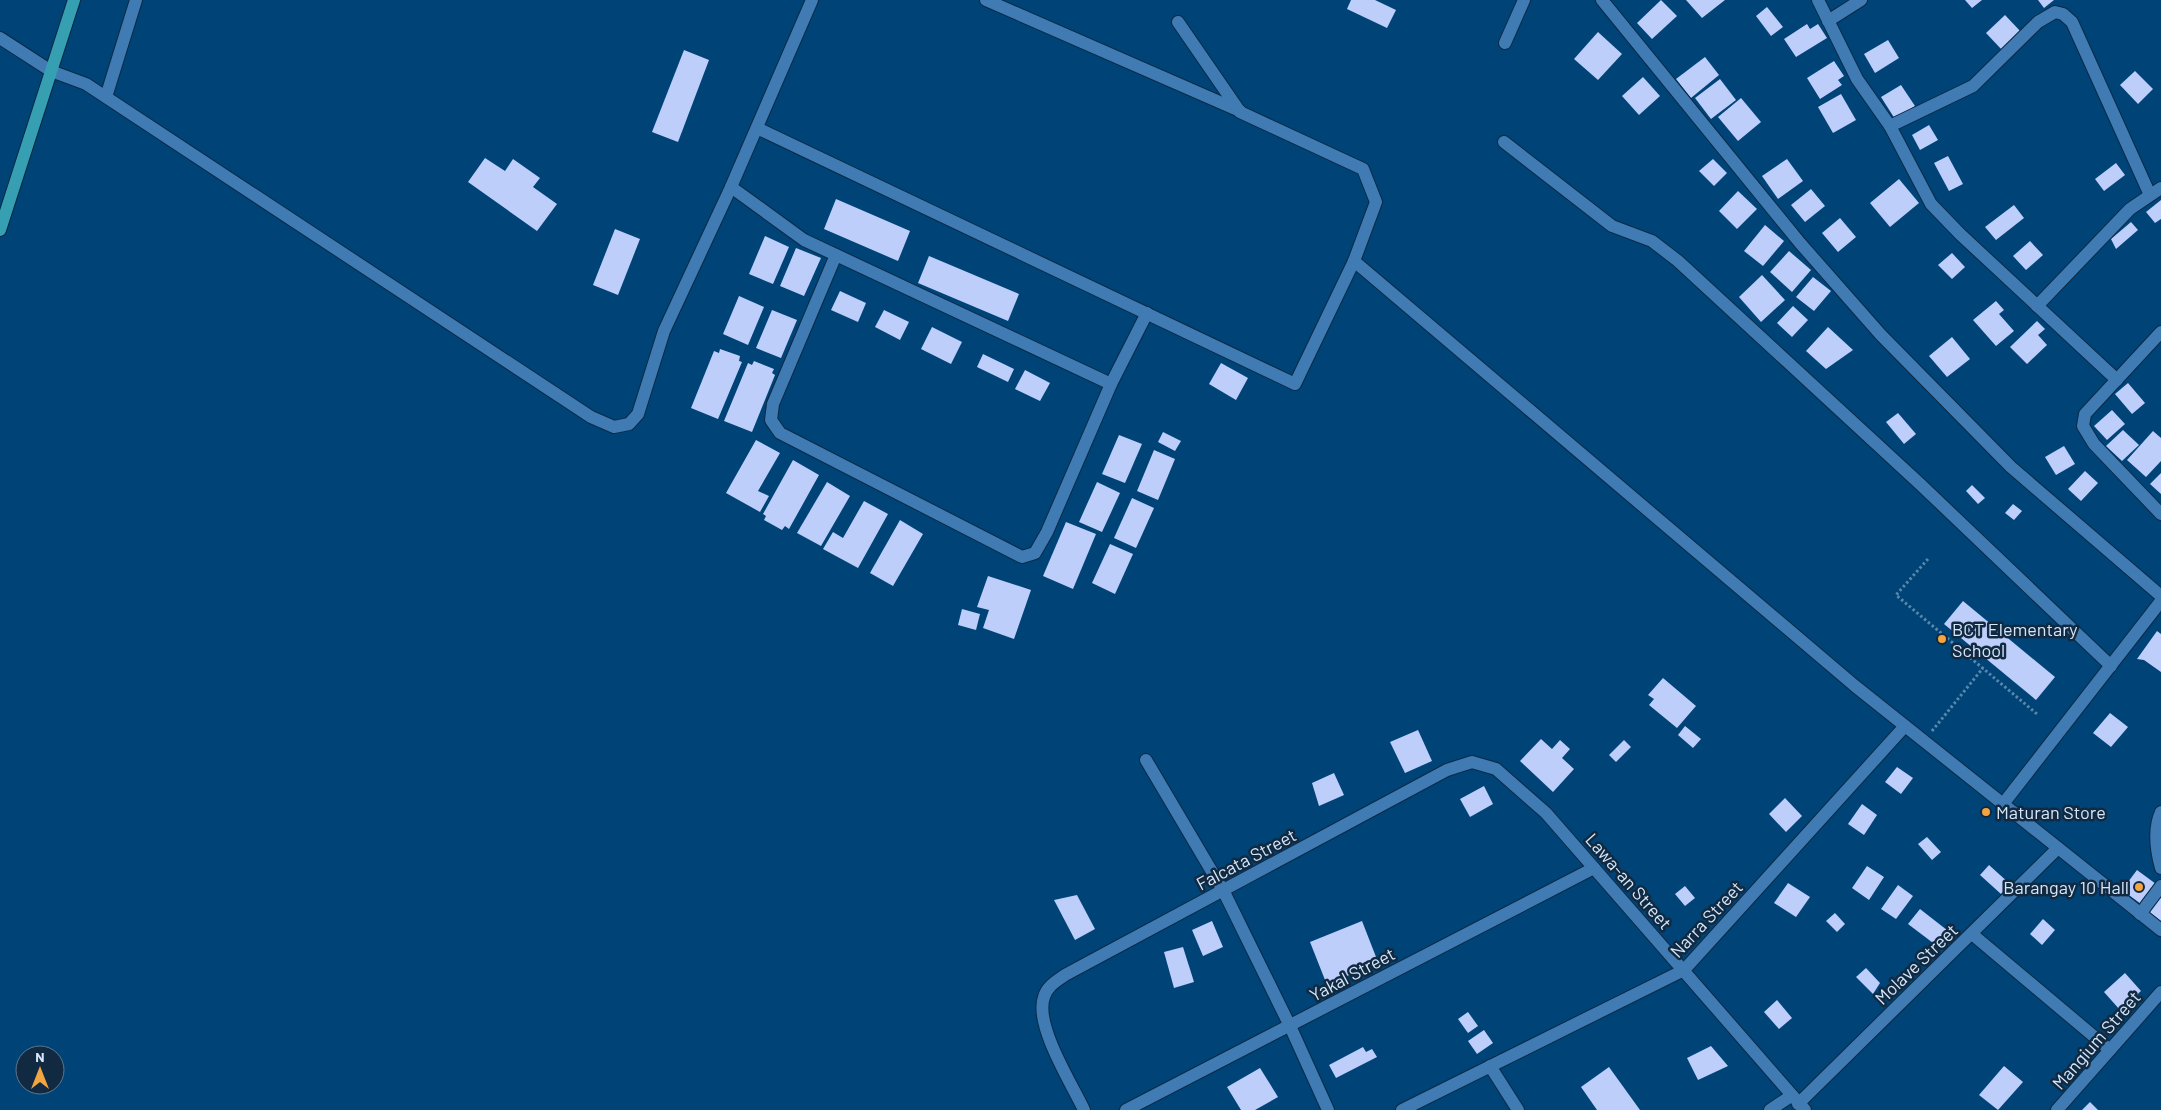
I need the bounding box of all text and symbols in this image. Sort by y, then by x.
place label: BCT Elementary School [1952,618,2078,661]
marker: BCT Elementary School [1936,633,1948,645]
place label: Maturan Store [1996,801,2106,823]
marker: Maturan Store [1980,806,1992,818]
street label: Falcata Street [1192,823,1300,895]
street label: Lawa-an Street [1581,828,1677,934]
street label: Narra Street [1665,876,1747,962]
place label: Barangay 10 Hall [2003,876,2129,898]
marker: Barangay 10 Hall [2133,881,2145,893]
street label: Molave Street [1870,919,1962,1009]
street label: Yakal Street [1306,942,1398,1006]
street label: Mangium Street [2047,986,2145,1094]
north arrow [15,1045,65,1095]
text: N [35,1048,45,1065]

